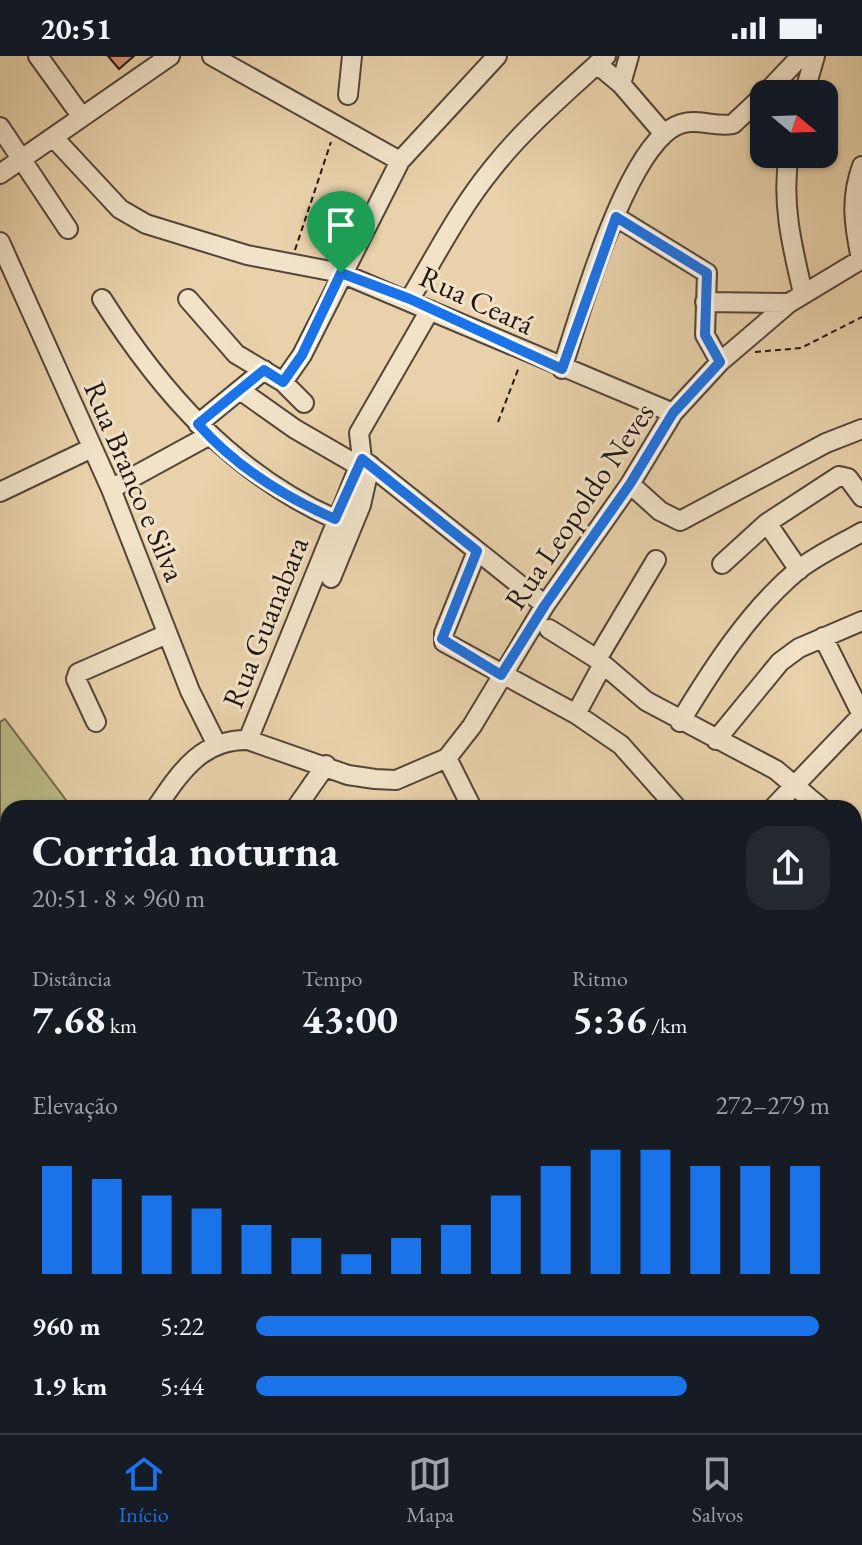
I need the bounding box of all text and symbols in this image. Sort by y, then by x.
text: 20:51 [40,9,112,48]
north arrow [750,80,838,168]
map controls [750,80,838,168]
pin [307,191,375,273]
icon: arrive [319,203,363,247]
street label: Rua Ceará [413,257,541,343]
street label: Rua Branco e Silva [75,375,195,587]
street label: Rua Leopoldo Neves [495,395,663,617]
street label: Rua Guanabara [213,531,317,713]
text: Corrida noturna [32,822,339,879]
button: share [746,826,830,910]
text: 20:51 · 8 × 960 m [32,881,205,915]
text: Distância [32,964,112,993]
text: Tempo [302,964,362,993]
text: Ritmo [572,964,628,993]
text: 7.68 [32,993,105,1045]
text: 43:00 [302,993,398,1045]
text: 5:36 [572,993,647,1045]
text: km [105,1011,137,1040]
text: /km [647,1011,687,1040]
text: Elevação [32,1088,118,1122]
text: 272–279 m [715,1088,830,1122]
text: 960 m [32,1309,100,1343]
text: 5:22 [160,1309,204,1343]
text: 1.9 km [32,1369,107,1403]
text: 5:44 [160,1369,204,1403]
tab: Início [119,1452,169,1529]
tab: Mapa [406,1452,454,1529]
tab: Salvos [692,1452,743,1529]

